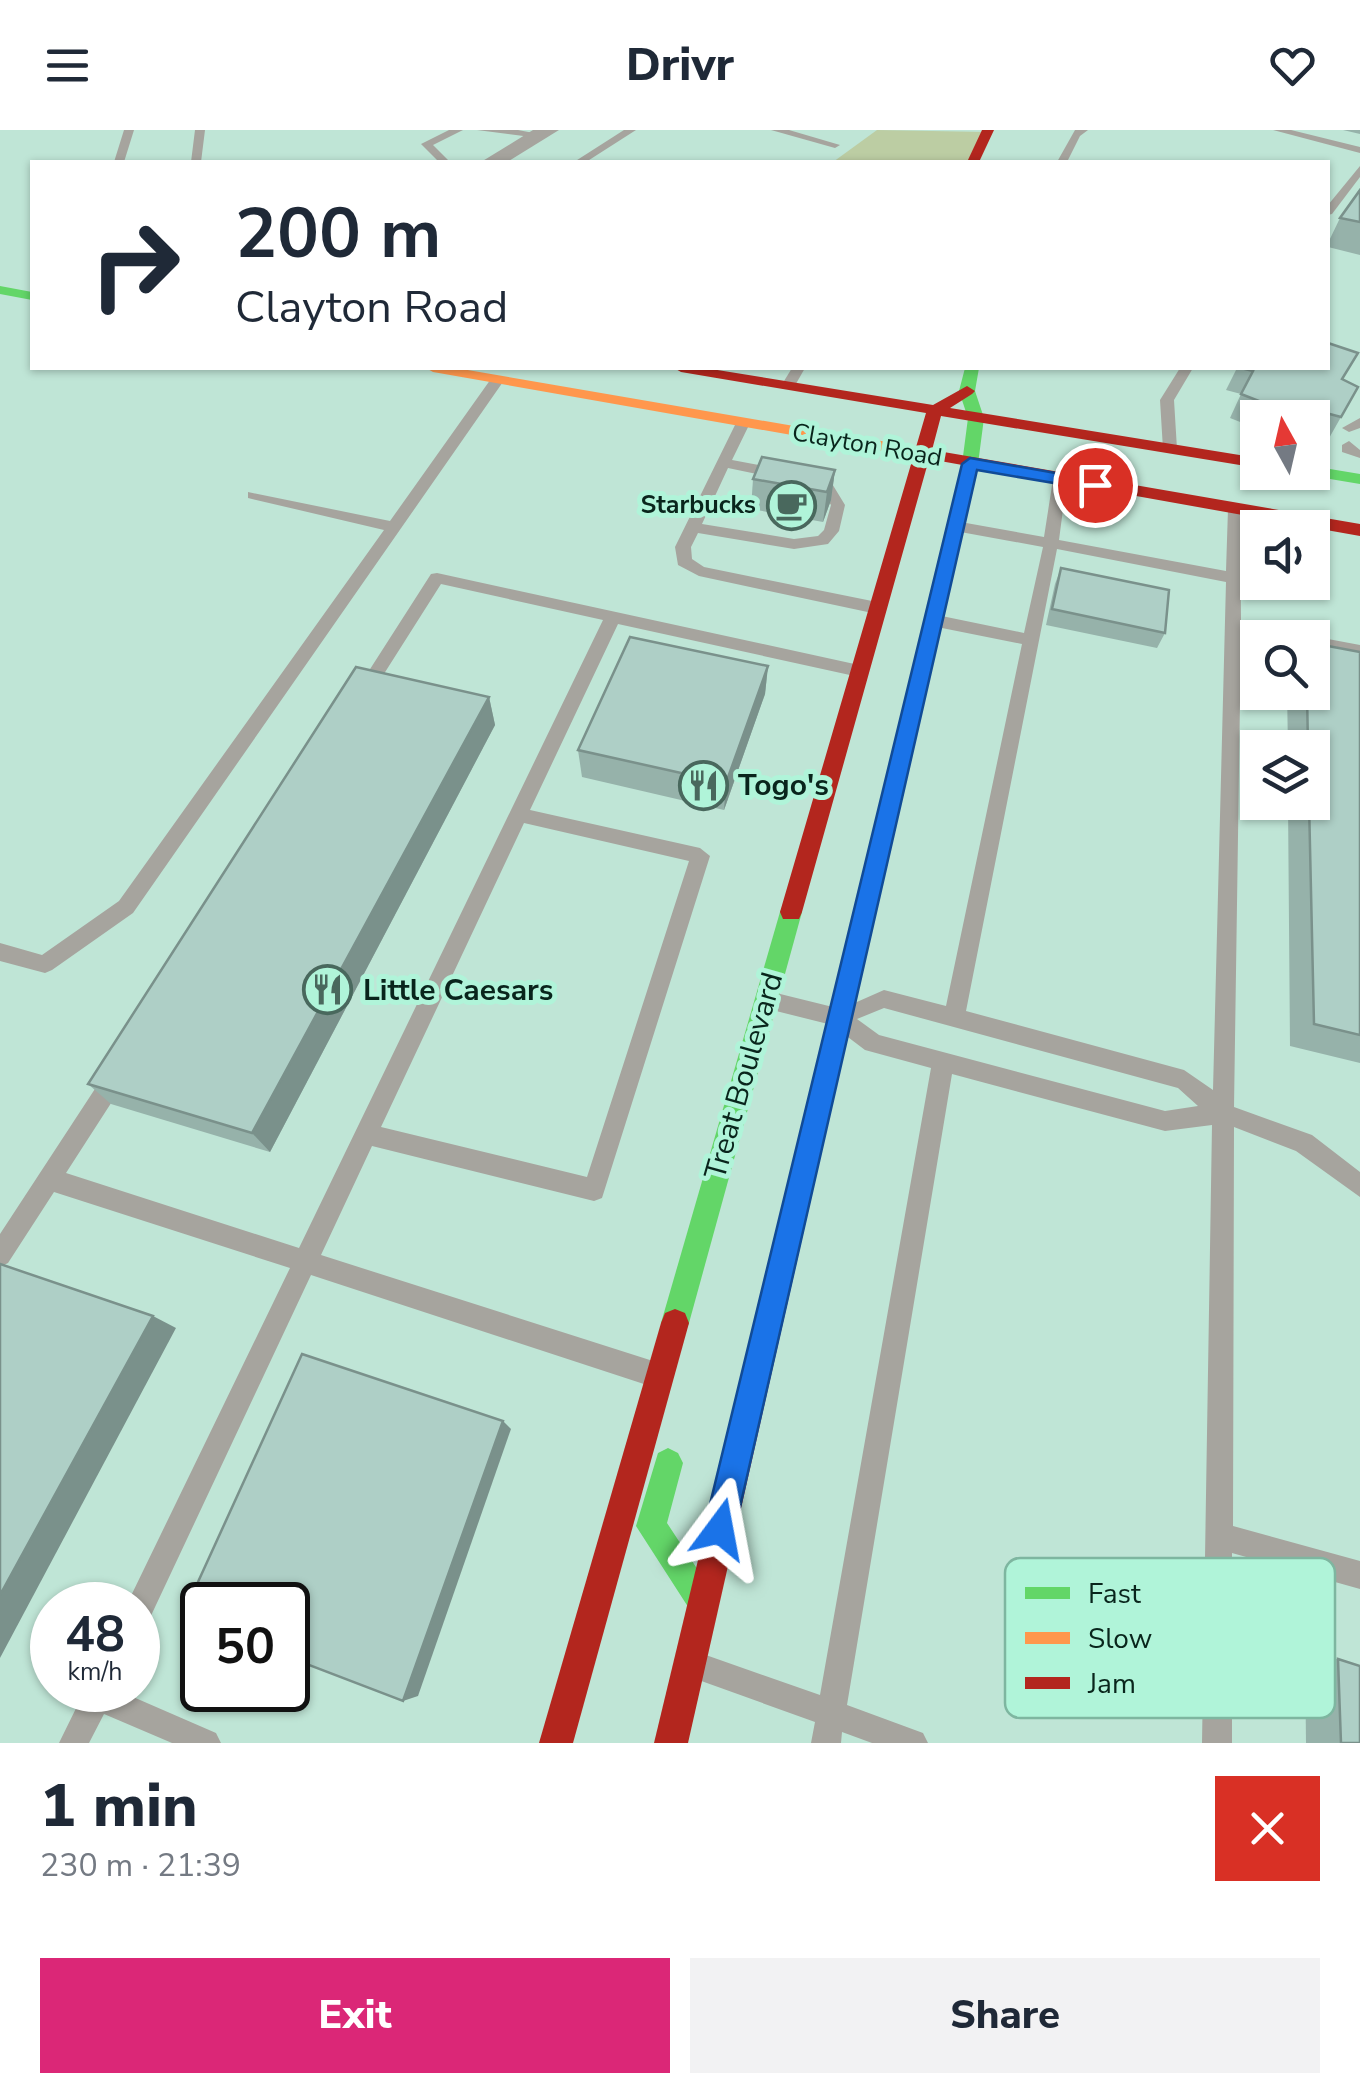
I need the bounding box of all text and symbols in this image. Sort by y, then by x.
text: Drivr [626,35,734,96]
icon: menu [40,38,95,93]
icon: heart [1265,38,1320,93]
text: 200 m [235,186,441,282]
icon: right [70,200,200,330]
text: Clayton Road [235,277,508,338]
north arrow [1240,400,1330,490]
map controls [1240,400,1330,820]
street label: Clayton Road [789,415,945,475]
pin [1053,443,1138,528]
icon: arrive [1068,458,1123,513]
cafe icon: Starbucks [765,479,817,531]
place label: Starbucks [641,488,756,522]
button: sound [1240,510,1330,600]
button: search [1240,620,1330,710]
button: layers [1240,730,1330,820]
restaurant icon: Togo's [677,759,729,811]
place label: Togo's [738,765,829,806]
restaurant icon: Little Caesars [302,964,354,1016]
street label: Treat Boulevard [695,968,793,1184]
place label: Little Caesars [363,970,553,1011]
position arrow [668,1477,772,1581]
legend [1005,1558,1335,1718]
text: Fast [1088,1575,1141,1613]
speed limit sign: 50 [180,1582,310,1712]
text: 48 [65,1600,125,1669]
text: Slow [1088,1620,1152,1658]
text: km/h [67,1655,123,1689]
text: Jam [1087,1665,1136,1703]
text: 1 min [40,1765,198,1847]
button: close [1215,1776,1320,1881]
text: 230 m · 21:39 [40,1844,241,1887]
button: Exit [40,1958,670,2073]
button: Share [690,1958,1320,2073]

